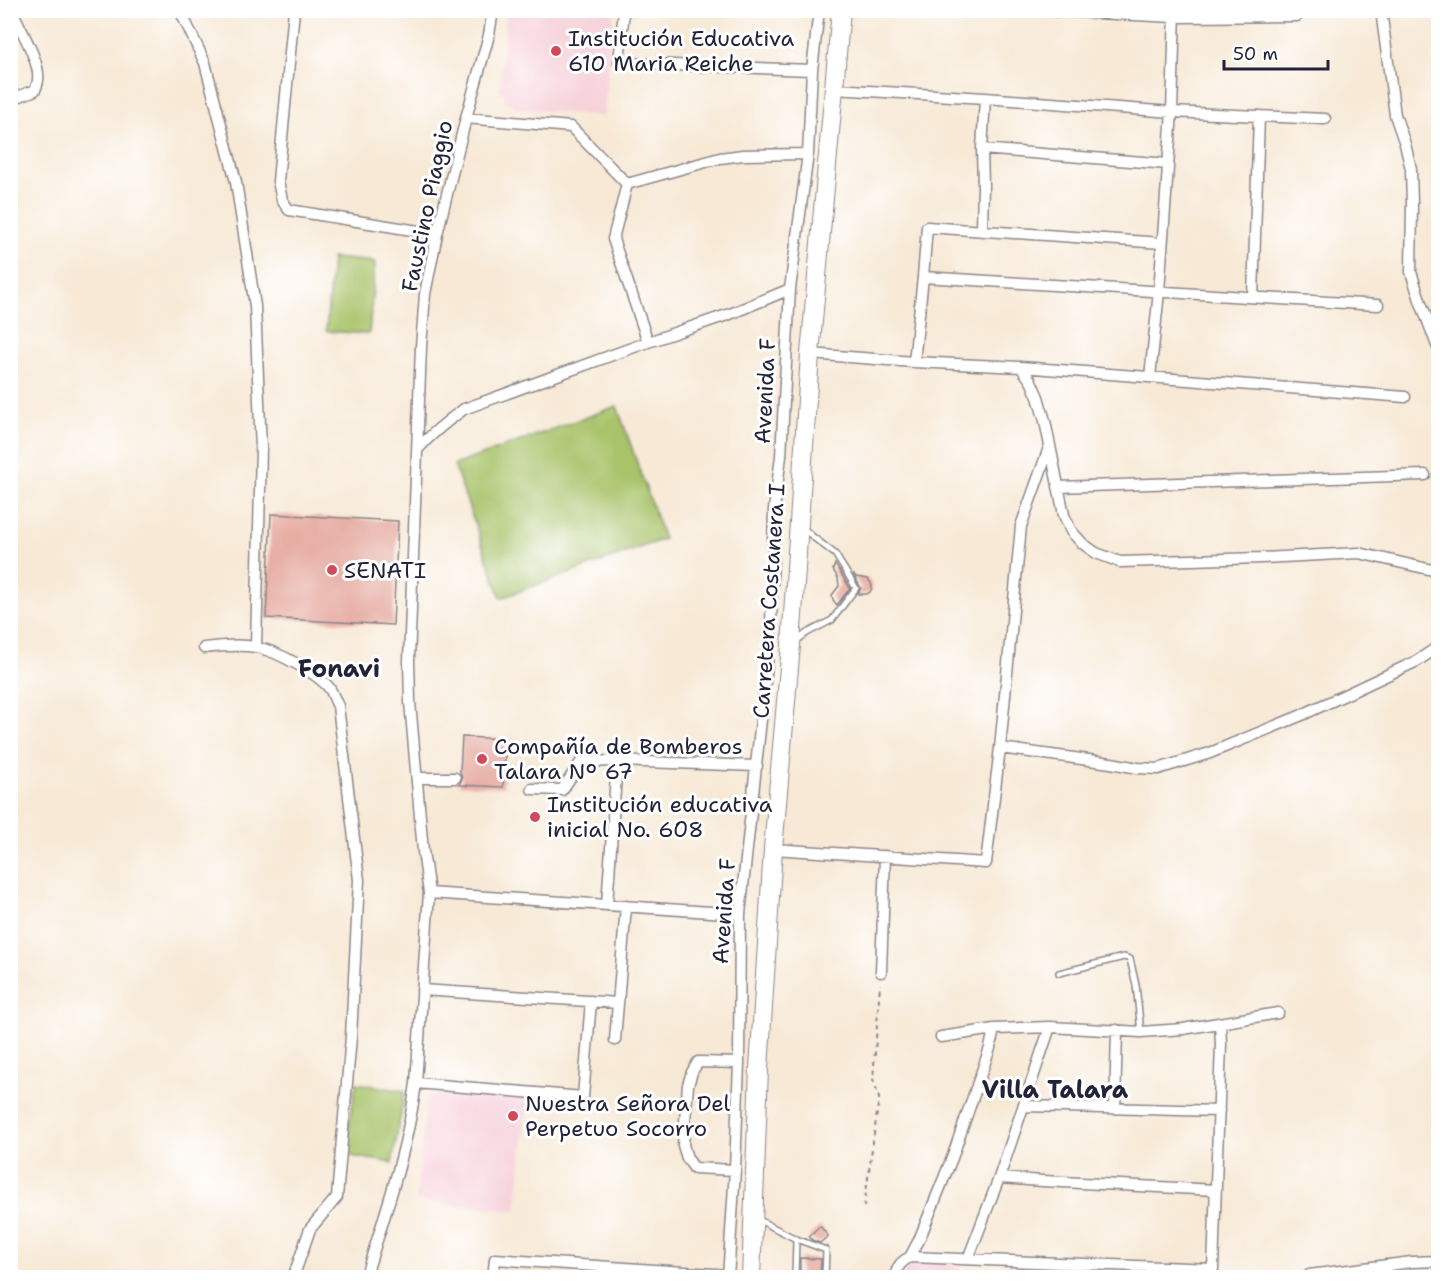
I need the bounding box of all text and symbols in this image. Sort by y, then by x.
place label: Institución Educativa 610 Maria Reiche [568,24,795,78]
scale bar [1224,33,1328,71]
text: 50 m [1233,42,1278,66]
marker: Institución Educativa 610 Maria Reiche [549,44,563,58]
street label: Faustino Piaggio [395,118,459,294]
street label: Avenida F [748,337,782,445]
street label: Carretera Costanera I [746,482,792,720]
place label: SENATI [344,556,426,585]
marker: SENATI [325,563,339,577]
district label: Fonavi [298,653,380,685]
place label: Compañía de Bomberos Talara Nº 67 [494,732,743,786]
marker: Compañía de Bomberos Talara Nº 67 [475,752,489,766]
place label: Institución educativa inicial No. 608 [547,790,773,844]
marker: Institución educativa inicial No. 608 [528,810,542,824]
street label: Avenida F [706,857,742,965]
district label: Villa Talara [982,1074,1129,1106]
place label: Nuestra Señora Del Perpetuo Socorro [525,1089,730,1143]
marker: Nuestra Señora Del Perpetuo Socorro [506,1109,520,1123]

